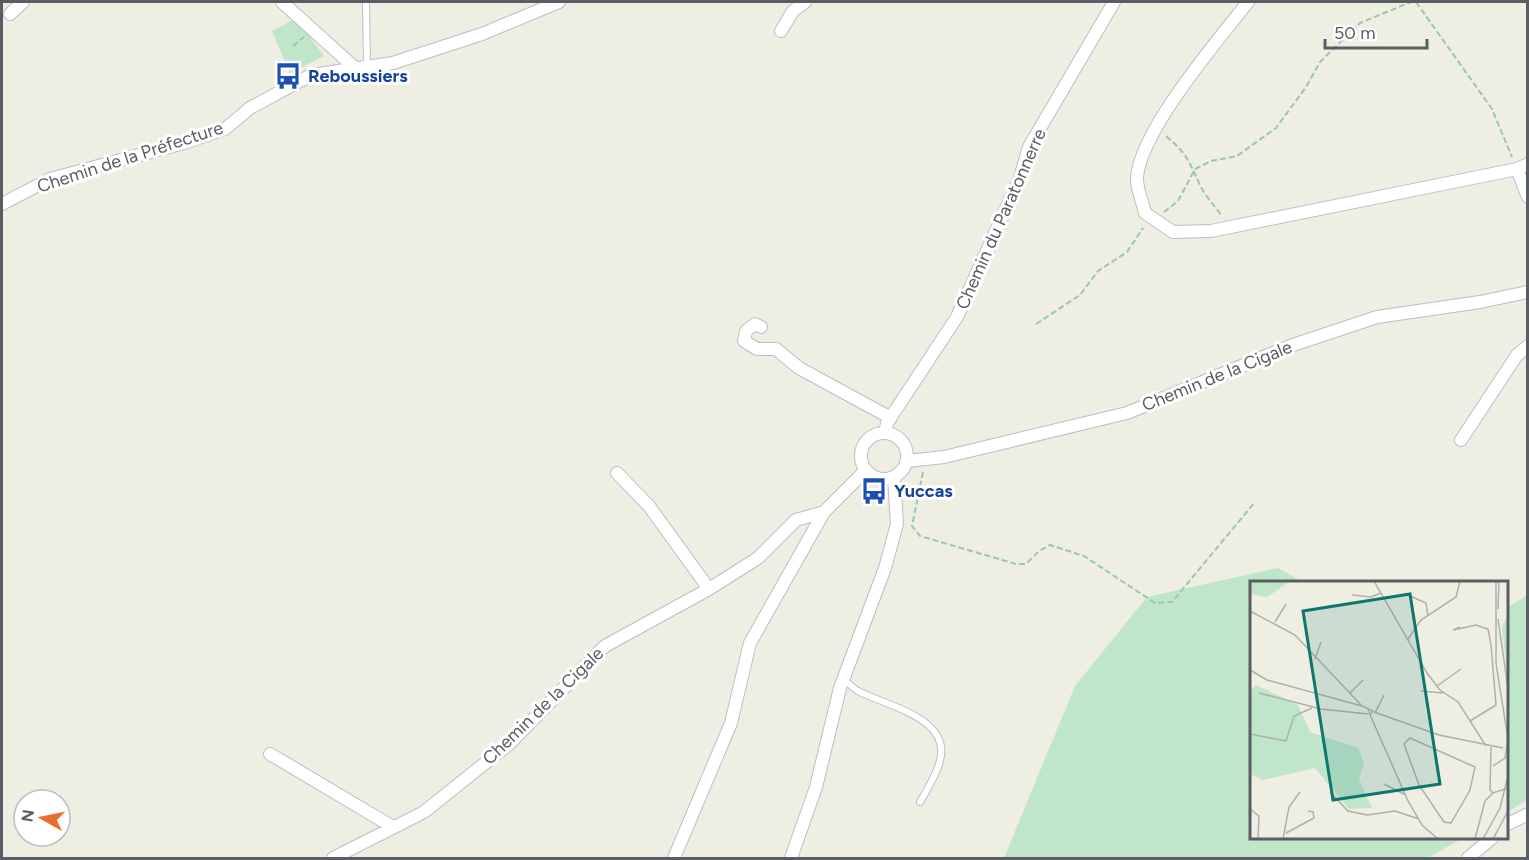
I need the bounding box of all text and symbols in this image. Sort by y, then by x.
scale bar [1325,12,1427,50]
text: 50 m [1334,22,1376,44]
bus stop icon: Reboussiers [273,61,303,91]
place label: Reboussiers [308,65,408,87]
street label: Chemin de la Préfecture [34,116,226,198]
street label: Chemin du Paratonnerre [951,125,1051,313]
street label: Chemin de la Cigale [1139,336,1295,416]
bus stop icon: Yuccas [859,476,889,506]
place label: Yuccas [894,480,953,502]
inset map [1250,581,1508,839]
street label: Chemin de la Cigale [478,642,608,769]
north arrow [12,788,72,848]
text: N [17,808,38,823]

